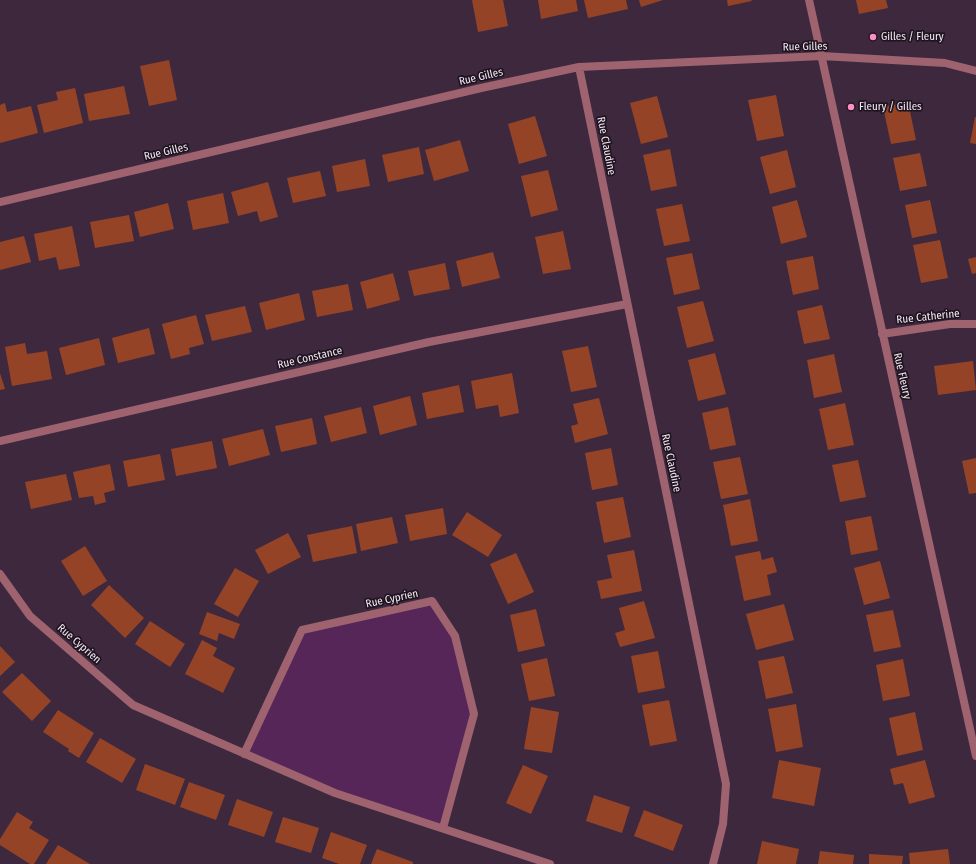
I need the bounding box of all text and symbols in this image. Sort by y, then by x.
place label: Gilles / Fleury [881,30,944,44]
marker: Gilles / Fleury [868,32,878,42]
street label: Rue Gilles [783,40,827,54]
street label: Rue Gilles [458,66,504,88]
place label: Fleury / Gilles [859,100,922,114]
marker: Fleury / Gilles [846,102,856,112]
street label: Rue Claudine [594,116,618,176]
street label: Rue Gilles [143,141,189,163]
street label: Rue Catherine [896,307,960,327]
street label: Rue Constance [276,344,344,372]
street label: Rue Fleury [890,351,914,401]
street label: Rue Claudine [658,433,684,493]
street label: Rue Cyprien [365,587,419,611]
street label: Rue Cyprien [55,622,103,666]

